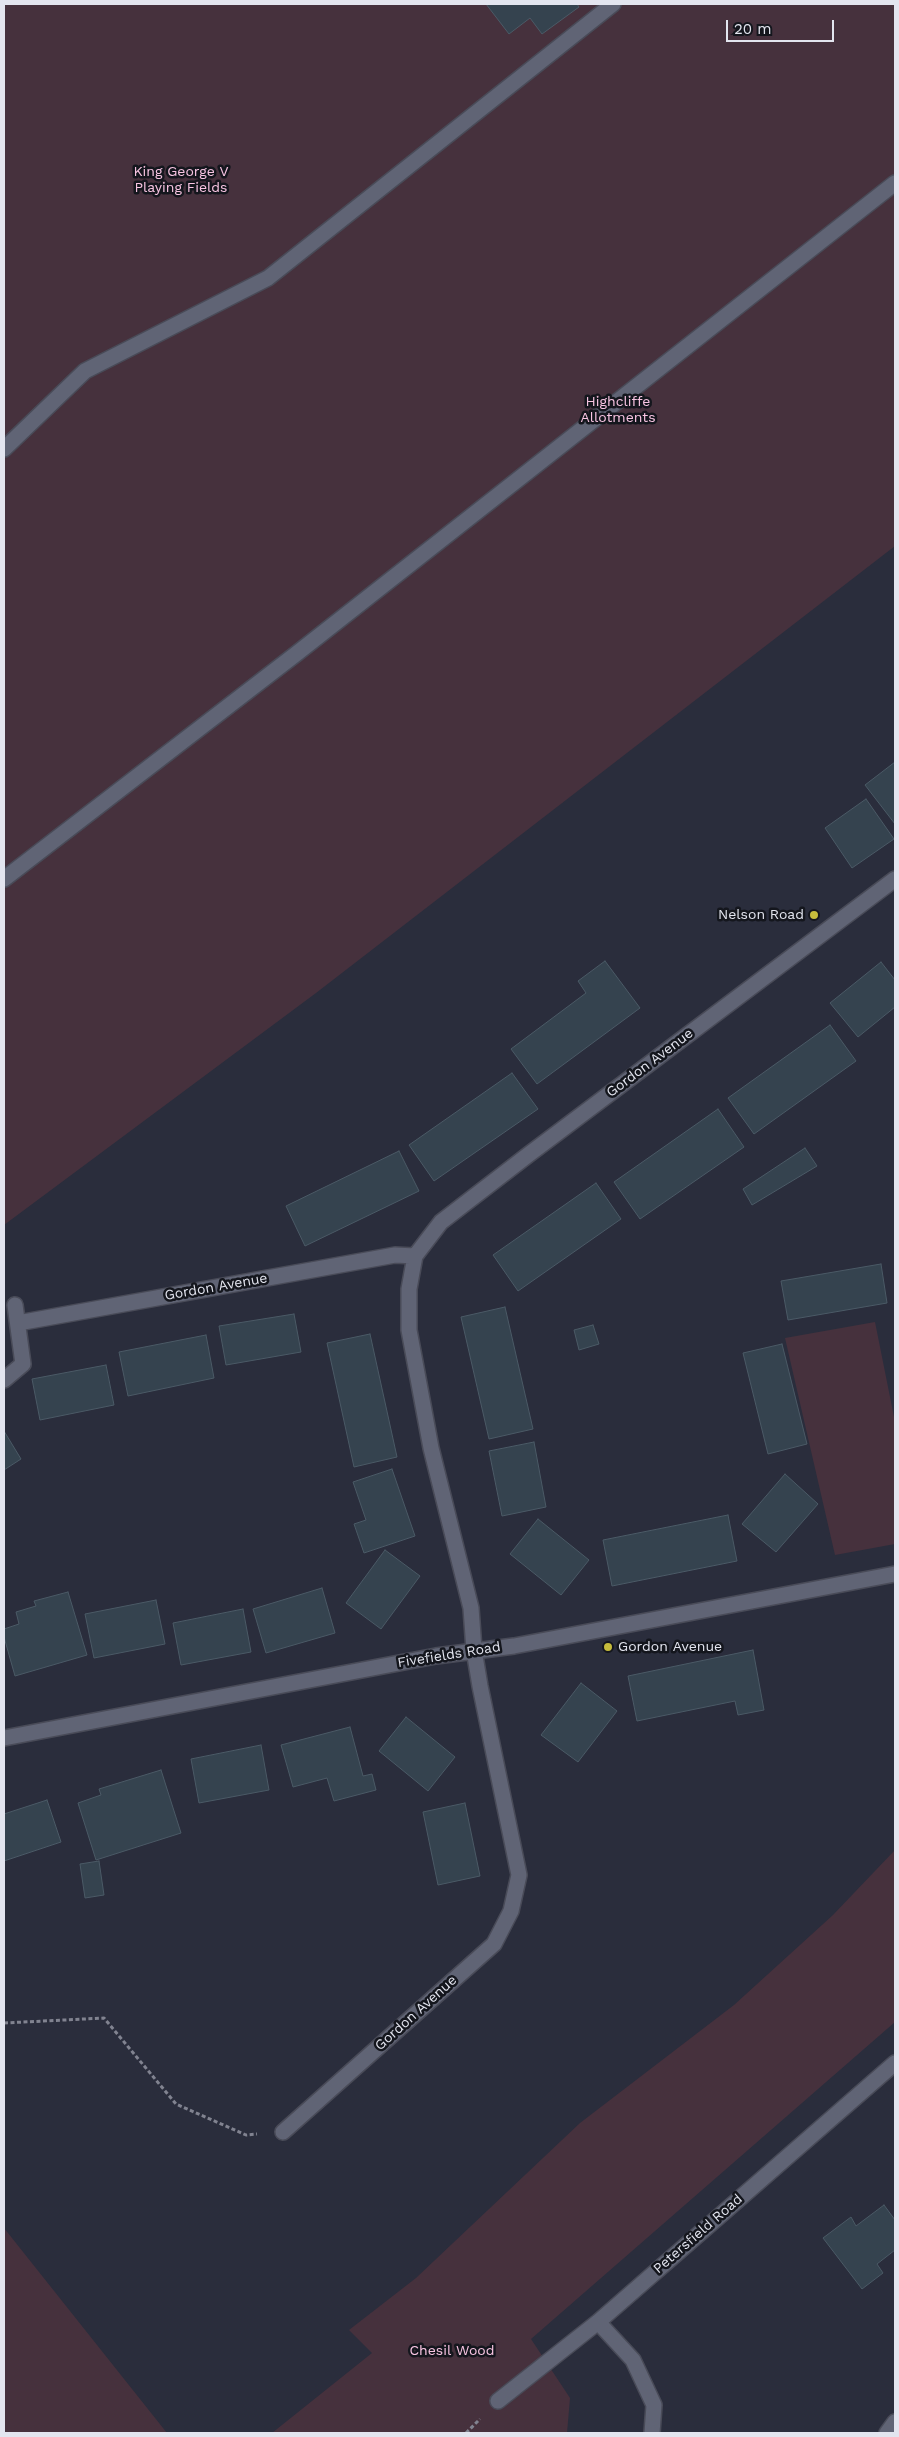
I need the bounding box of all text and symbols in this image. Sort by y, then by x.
scale bar [729,10,836,42]
text: 20 m [734,20,772,38]
park label: King George V Playing Fields [133,164,229,196]
park label: Highcliffe Allotments [580,394,656,427]
place label: Nelson Road [718,907,804,923]
marker: Nelson Road [808,909,820,921]
street label: Gordon Avenue [603,1025,697,1101]
street label: Gordon Avenue [163,1270,269,1304]
street label: Fivefields Road [396,1639,502,1671]
place label: Gordon Avenue [618,1639,722,1655]
marker: Gordon Avenue [602,1641,614,1653]
street label: Gordon Avenue [372,1972,460,2054]
street label: Petersfield Road [650,2191,746,2277]
park label: Chesil Wood [409,2343,495,2359]

